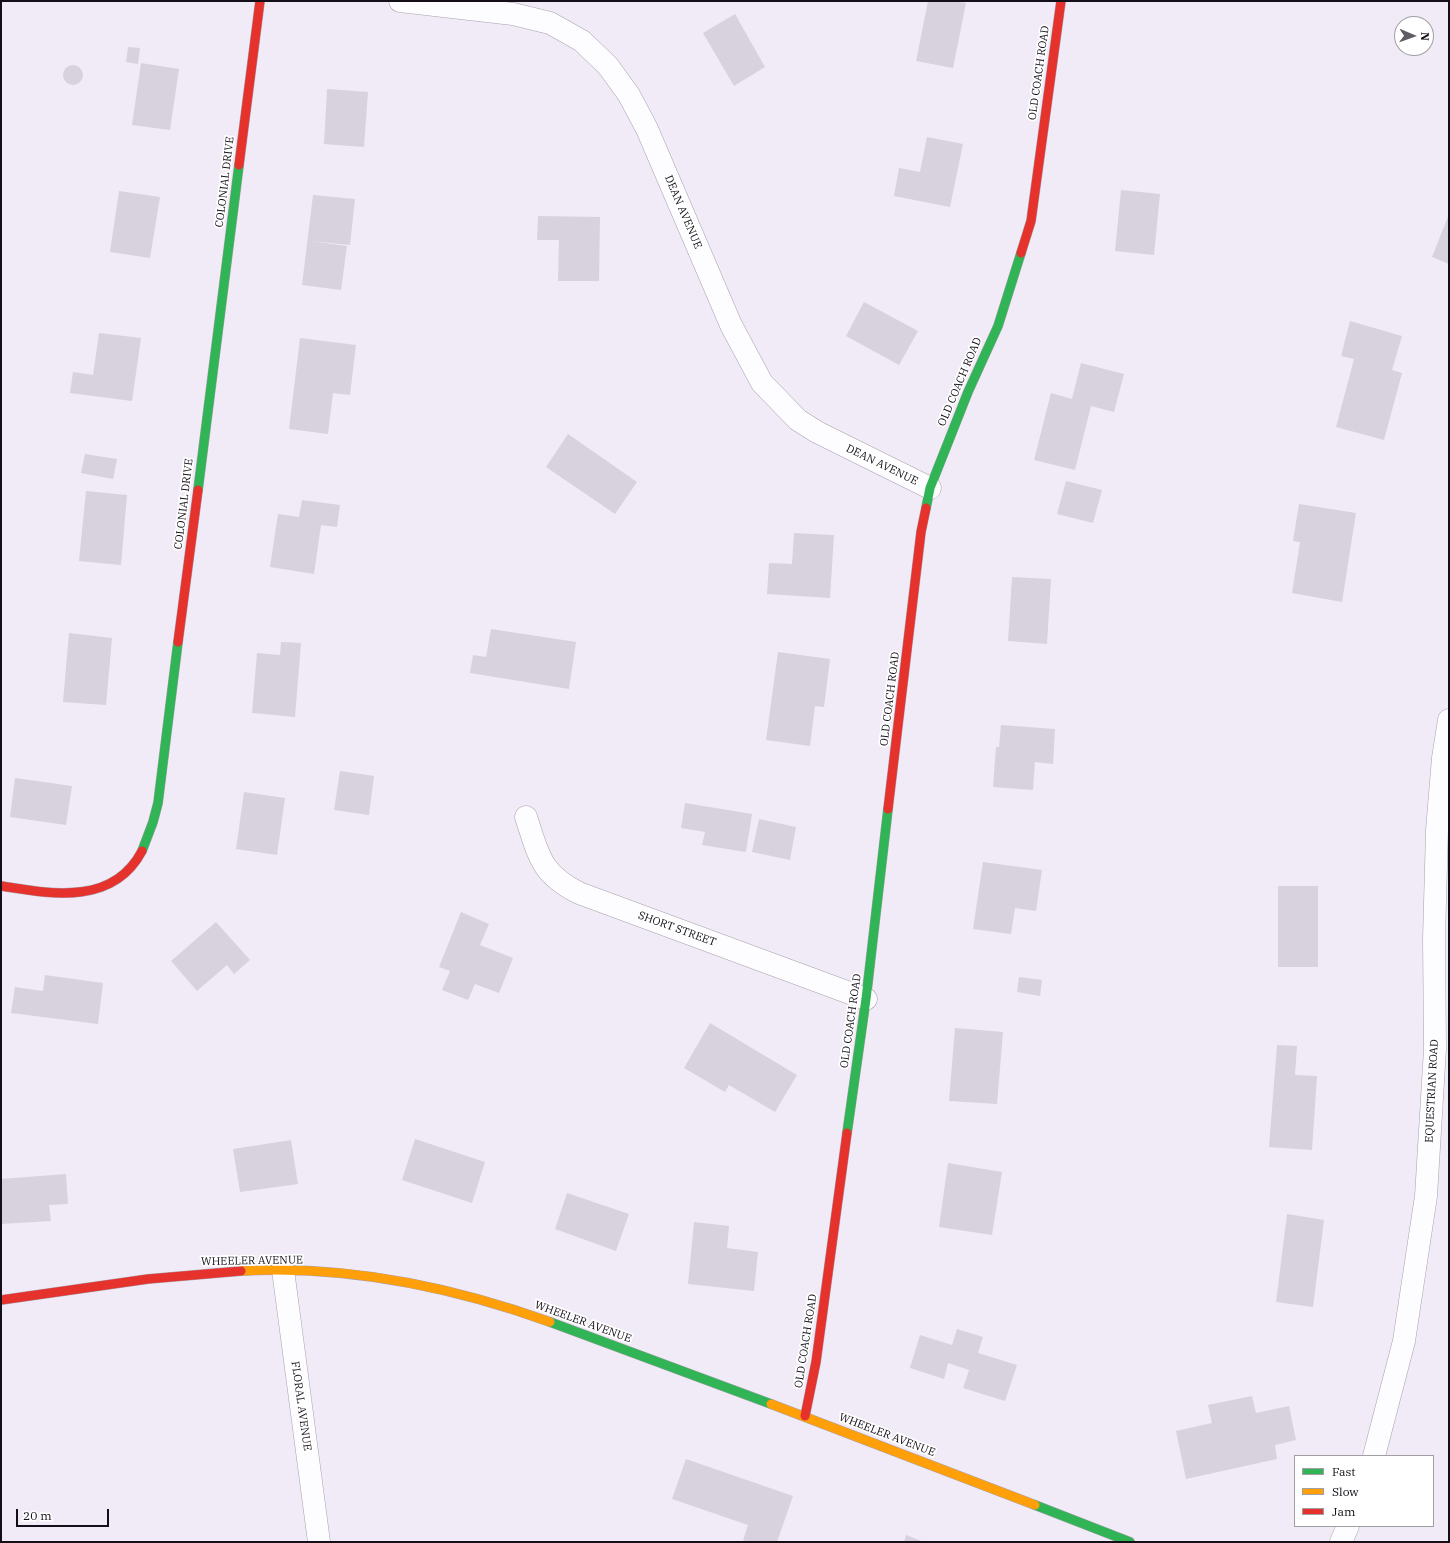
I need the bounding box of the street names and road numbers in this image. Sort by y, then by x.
street label: OLD COACH ROAD [1026,25,1052,121]
street label: COLONIAL DRIVE [213,136,237,228]
street label: DEAN AVENUE [662,173,704,251]
street label: OLD COACH ROAD [935,336,985,428]
street label: DEAN AVENUE [844,442,920,488]
street label: COLONIAL DRIVE [172,458,196,550]
street label: OLD COACH ROAD [878,651,902,747]
street label: SHORT STREET [636,909,718,949]
street label: OLD COACH ROAD [838,973,864,1069]
street label: EQUESTRIAN ROAD [1423,1039,1441,1143]
street label: WHEELER AVENUE [201,1254,303,1268]
street label: OLD COACH ROAD [792,1293,820,1389]
street label: WHEELER AVENUE [533,1298,633,1346]
street label: FLORAL AVENUE [288,1360,314,1452]
street label: WHEELER AVENUE [837,1411,937,1459]

